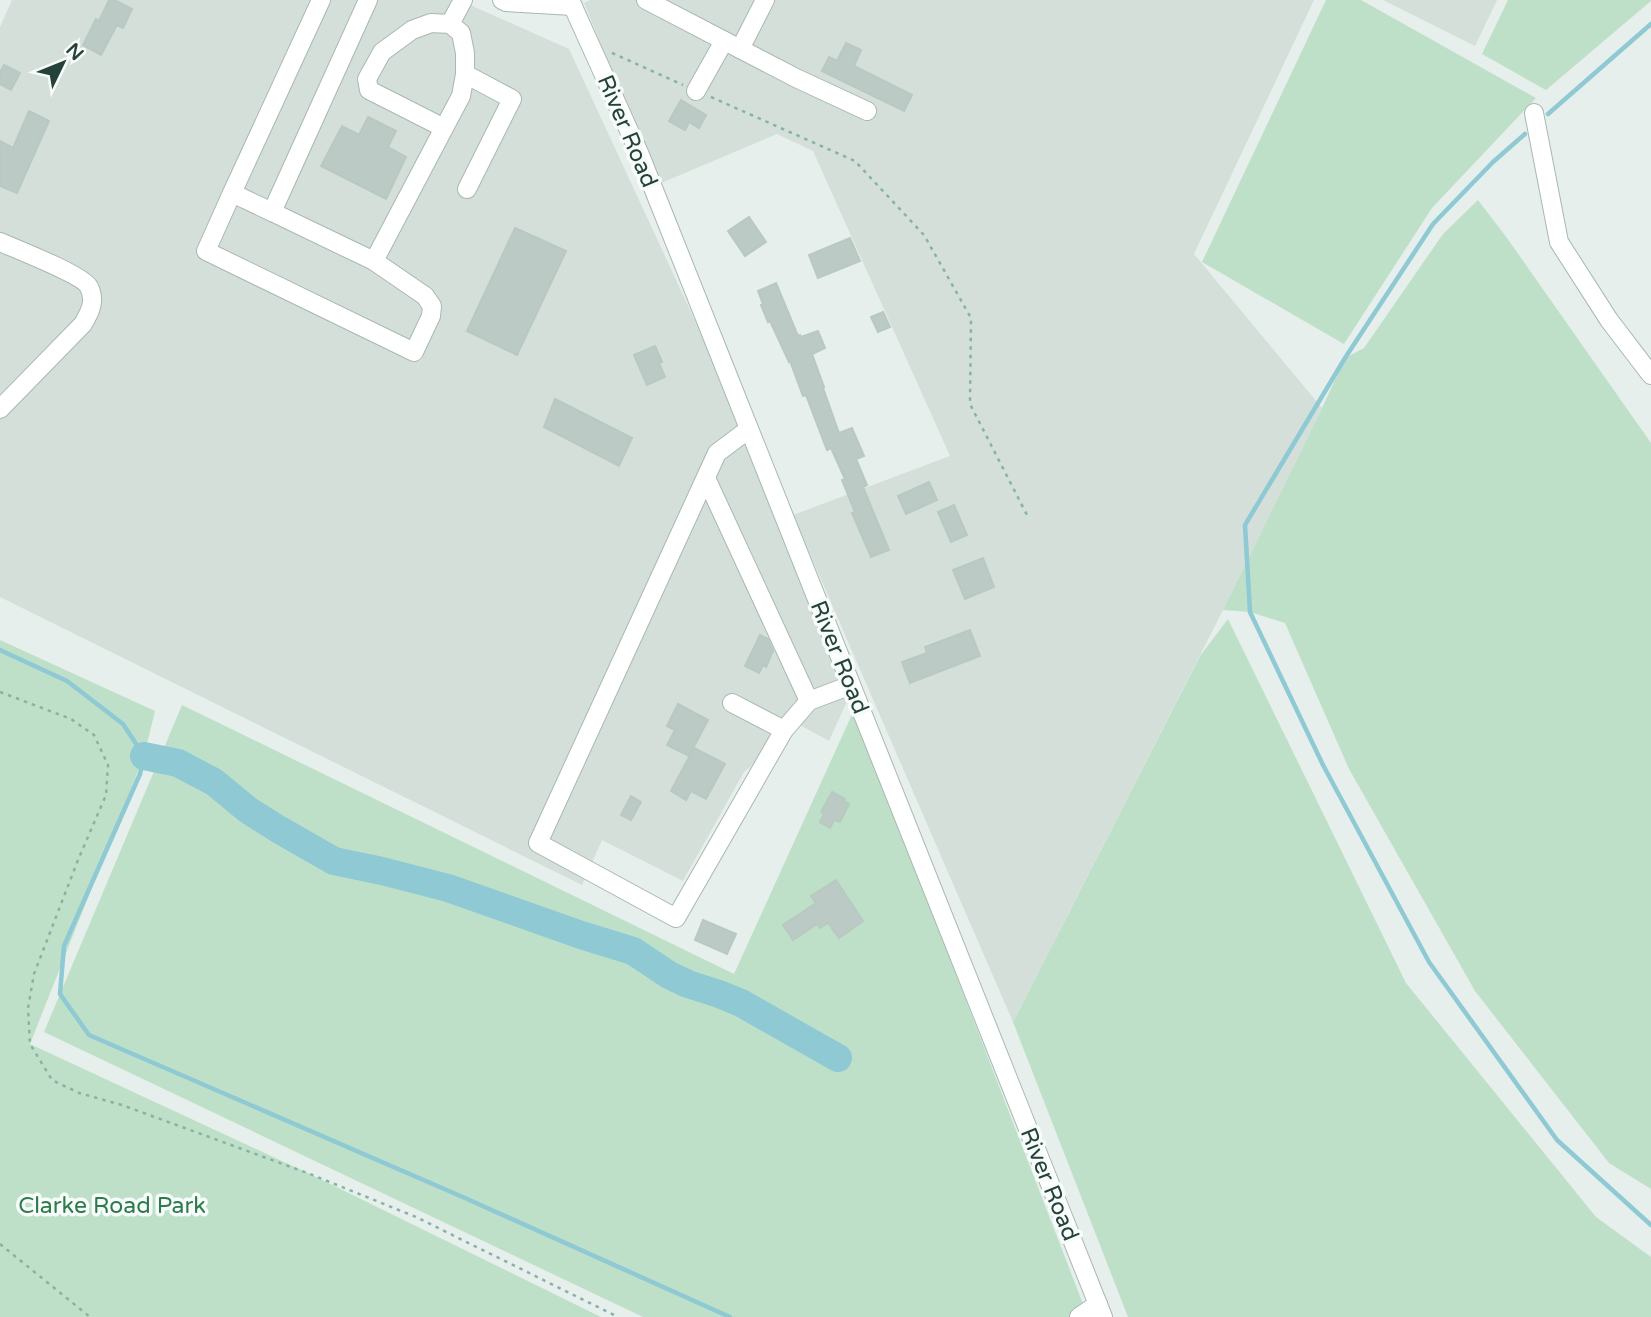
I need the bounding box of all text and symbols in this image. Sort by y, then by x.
north arrow [28,28,98,98]
text: N [61,39,88,65]
street label: River Road [591,71,663,192]
street label: River Road [804,597,874,718]
street label: River Road [1014,1124,1084,1245]
park label: Clarke Road Park [18,1192,206,1220]

